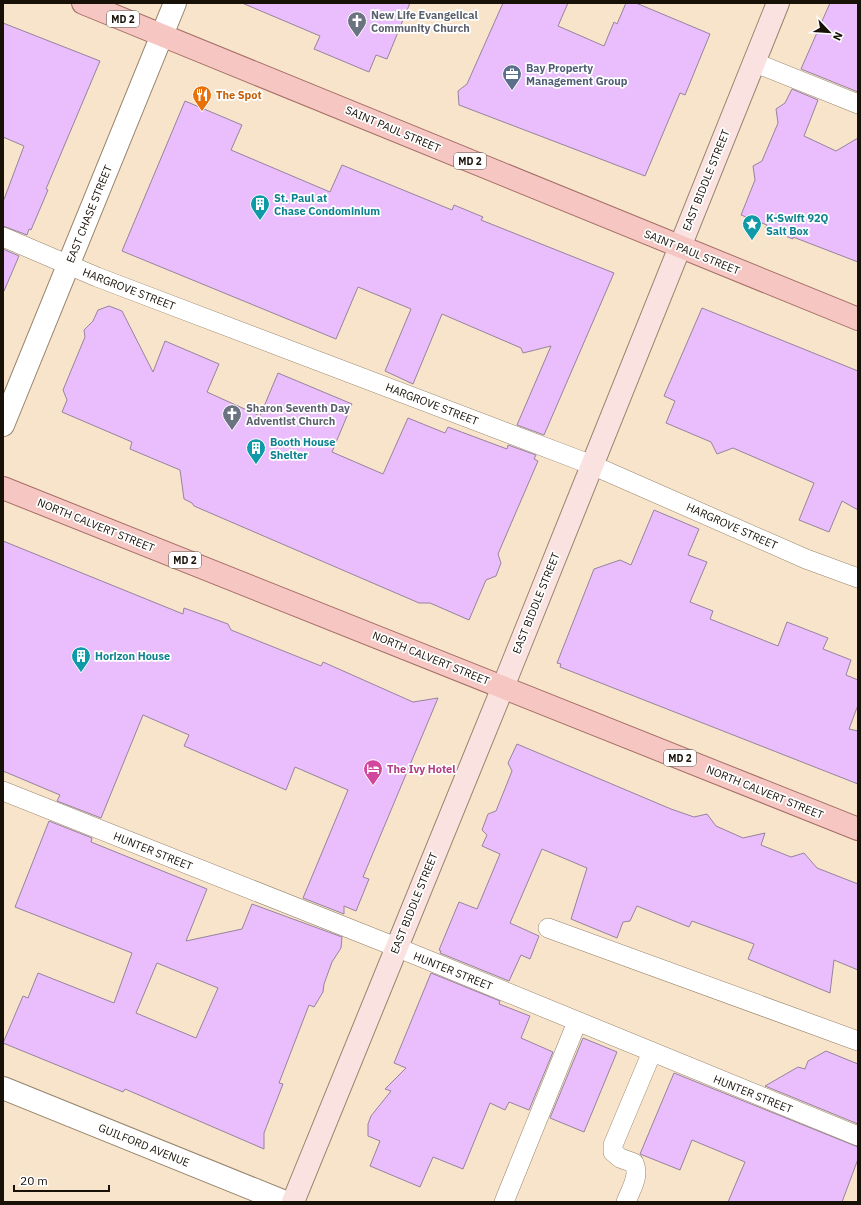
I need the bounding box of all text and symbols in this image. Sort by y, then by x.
place label: New Life Evangelical Community Church [371,8,479,35]
church icon: New Life Evangelical Community Church [346,10,368,38]
road number: MD 2 [107,11,139,27]
north arrow [809,12,849,52]
text: N [830,30,846,43]
place label: Bay Property Management Group [526,61,628,88]
office icon: Bay Property Management Group [501,63,523,91]
restaurant icon: The Spot [191,84,213,112]
place label: The Spot [216,88,262,102]
street label: SAINT PAUL STREET [343,103,443,156]
street label: EAST BIDDLE STREET [679,127,733,233]
road number: MD 2 [454,153,486,169]
street label: EAST CHASE STREET [63,162,115,265]
place label: St. Paul at Chase Condominium [274,191,380,218]
building icon: St. Paul at Chase Condominium [249,193,271,221]
place label: K-Swift 92Q Salt Box [766,211,829,238]
place icon: K-Swift 92Q Salt Box [741,213,763,241]
street label: SAINT PAUL STREET [642,226,742,278]
street label: HARGROVE STREET [81,265,178,313]
street label: HARGROVE STREET [384,380,481,428]
place label: Sharon Seventh Day Adventist Church [246,401,350,428]
church icon: Sharon Seventh Day Adventist Church [221,403,243,431]
place label: Booth House Shelter [270,435,336,462]
building icon: Booth House Shelter [245,437,267,465]
street label: NORTH CALVERT STREET [35,495,157,555]
street label: HARGROVE STREET [684,500,780,553]
street label: EAST BIDDLE STREET [509,550,563,656]
road number: MD 2 [169,552,201,568]
street label: NORTH CALVERT STREET [370,628,492,688]
building icon: Horizon House [70,645,92,673]
place label: Horizon House [95,649,170,663]
road number: MD 2 [664,750,696,766]
hotel icon: The Ivy Hotel [362,758,384,786]
place label: The Ivy Hotel [387,762,456,776]
street label: NORTH CALVERT STREET [704,762,826,822]
street label: HUNTER STREET [111,829,195,873]
street label: EAST BIDDLE STREET [387,850,441,956]
street label: HUNTER STREET [411,949,495,993]
street label: HUNTER STREET [711,1072,795,1116]
street label: GUILFORD AVENUE [96,1120,192,1170]
scale bar [14,1167,109,1193]
text: 20 m [20,1173,48,1188]

